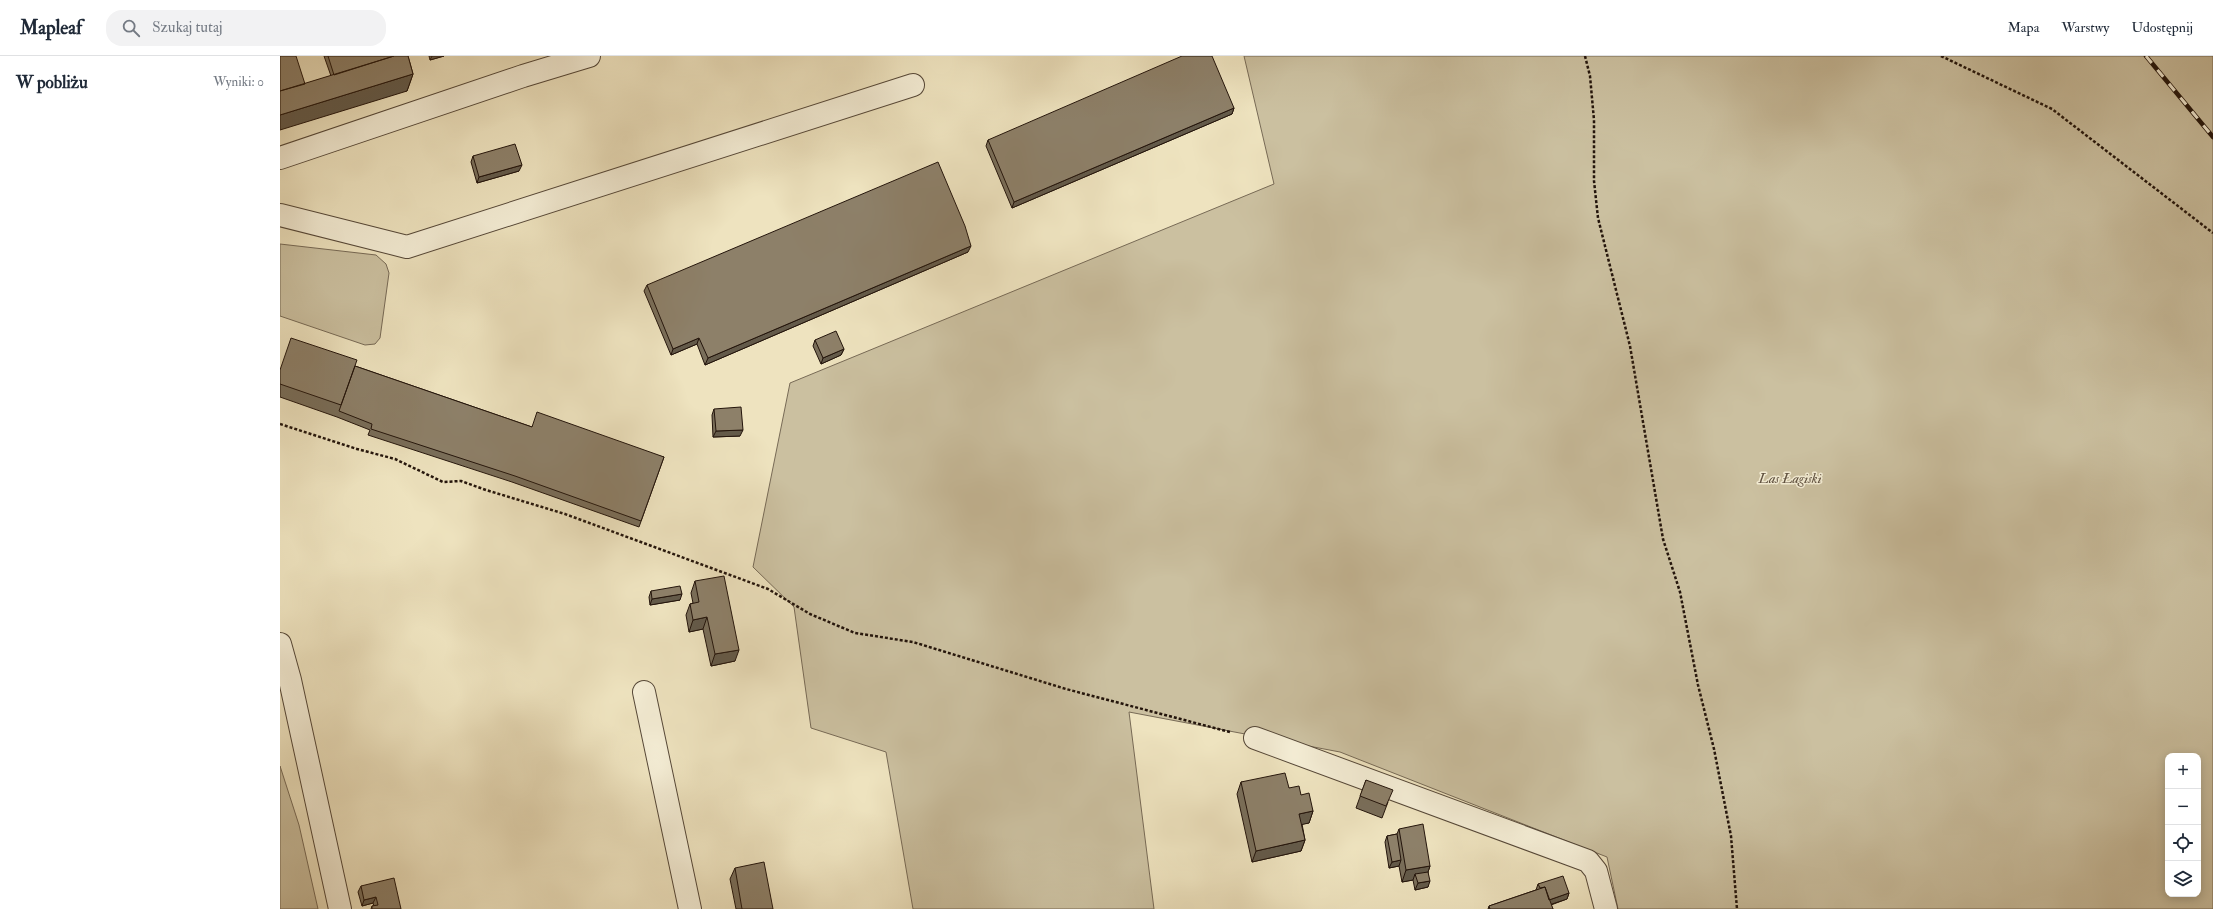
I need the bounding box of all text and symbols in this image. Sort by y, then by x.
search box [106,10,386,46]
text: Mapleaf [20,16,82,40]
icon: search [120,17,142,39]
text: Szukaj tutaj [152,18,223,37]
text: Mapa [2007,19,2039,36]
text: Warstwy [2061,19,2110,36]
text: Udostępnij [2132,19,2193,36]
text: W pobliżu [16,72,88,93]
text: Wyniki: 0 [213,74,264,90]
park label: Las Łagiski [1758,470,1822,487]
map controls [2165,753,2201,897]
button: + [2165,753,2201,789]
button: − [2165,789,2201,825]
button: locate [2165,825,2201,861]
button: layers [2165,861,2201,897]

